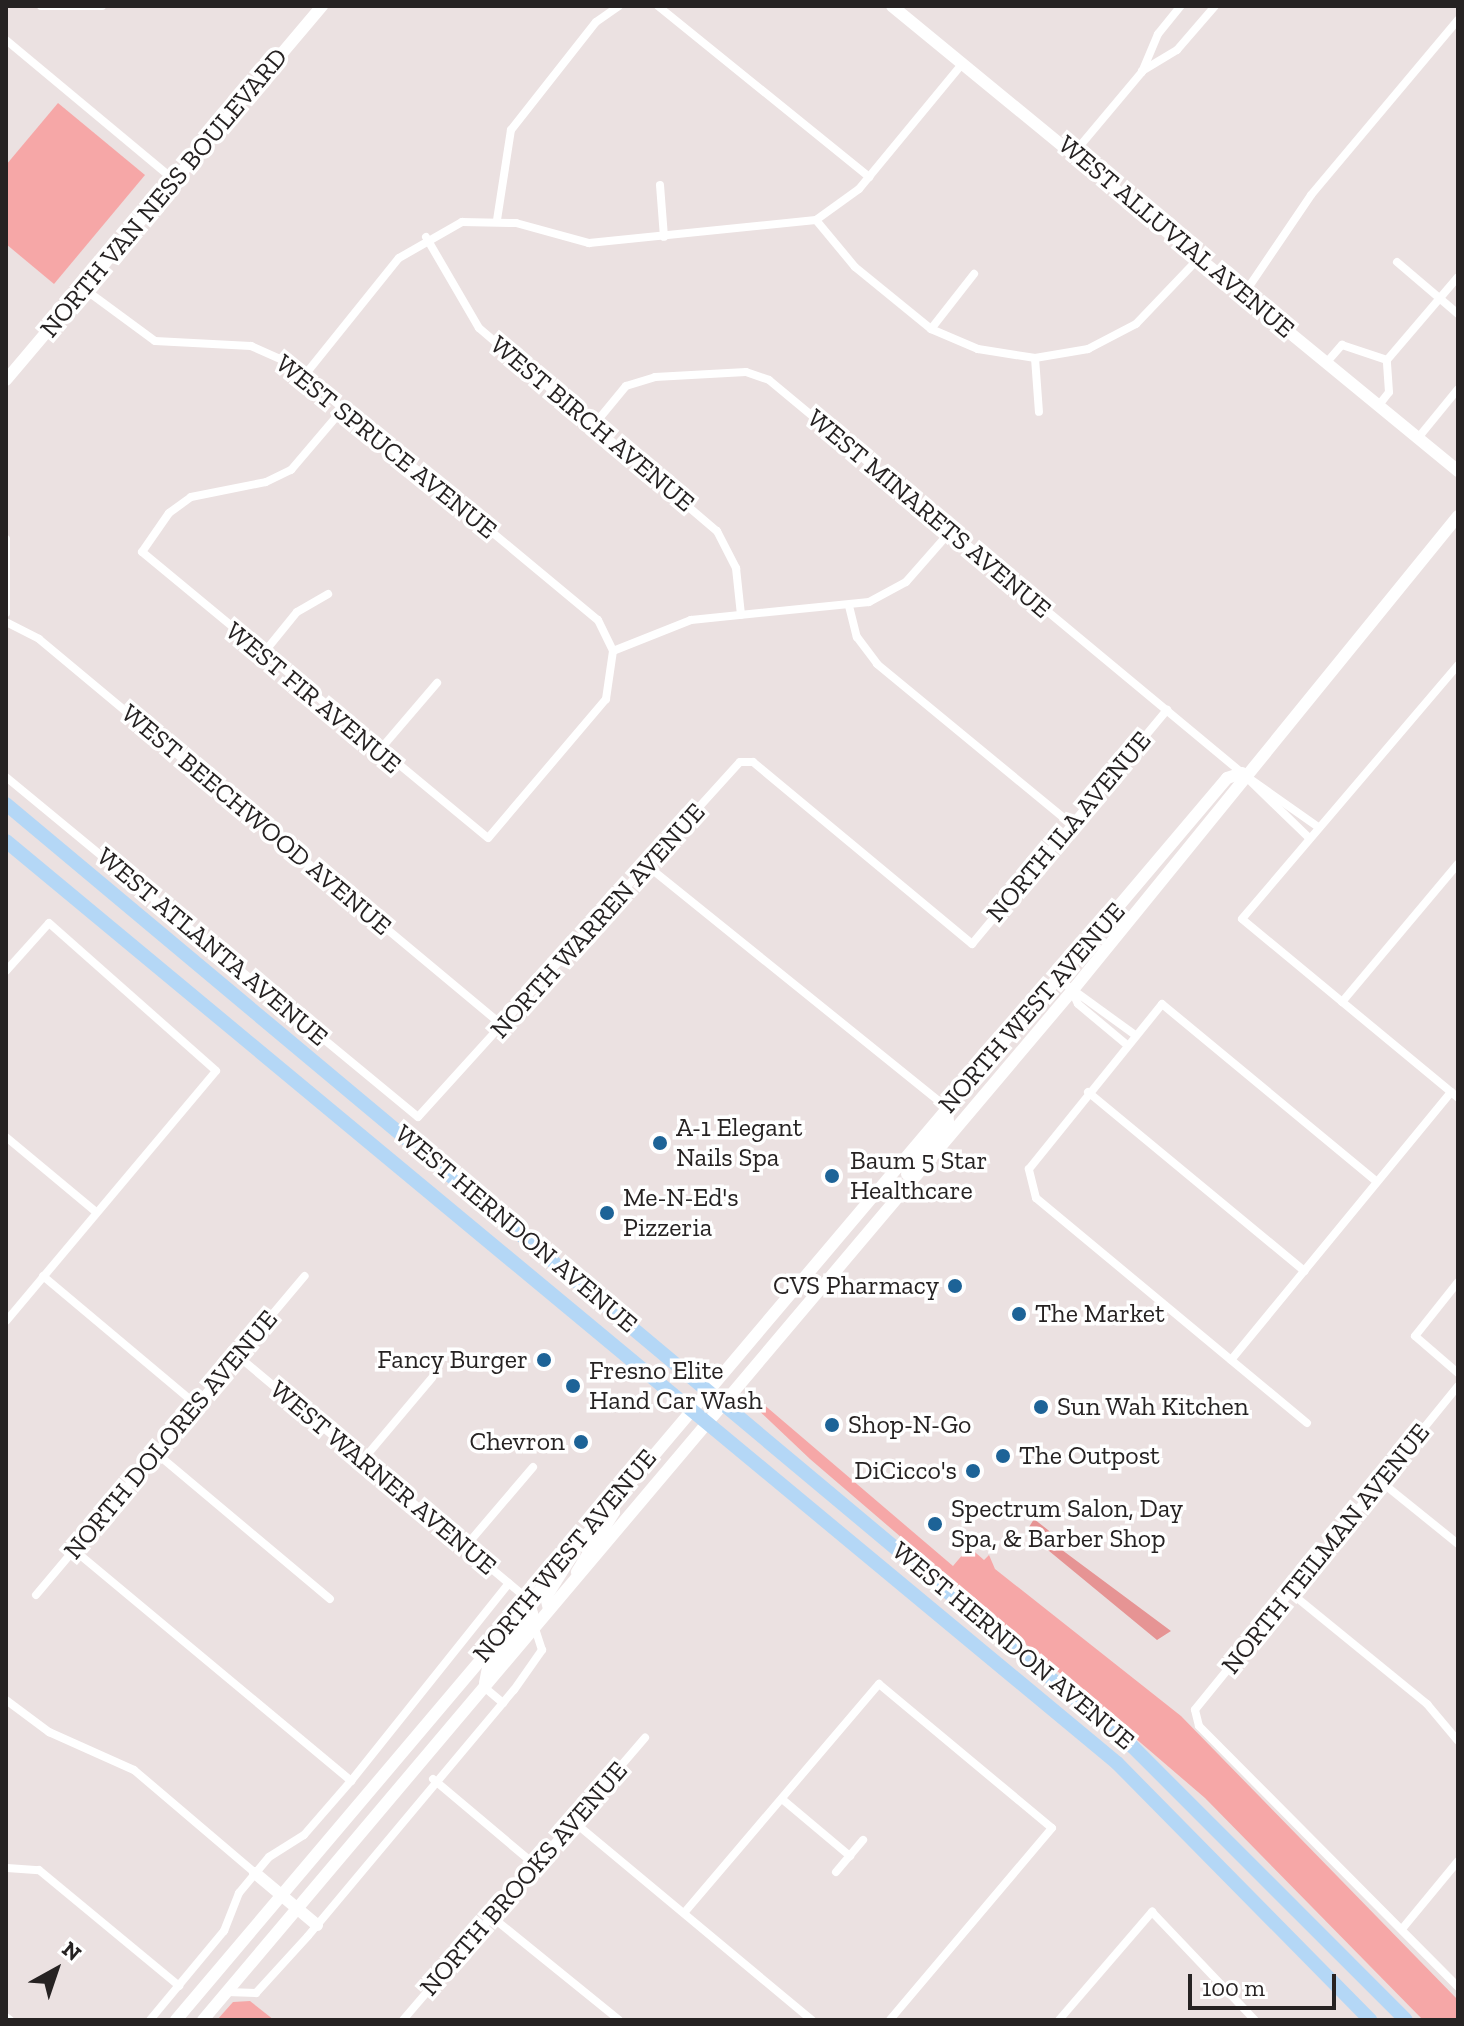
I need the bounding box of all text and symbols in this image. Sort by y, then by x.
street label: NORTH VAN NESS BOULEVARD [33,42,295,344]
street label: WEST ALLUVIAL AVENUE [1051,128,1301,346]
street label: WEST BIRCH AVENUE [483,329,701,519]
street label: WEST SPRUCE AVENUE [269,348,503,546]
street label: WEST MINARETS AVENUE [800,402,1058,626]
street label: WEST FIR AVENUE [218,615,408,781]
street label: WEST BEECHWOOD AVENUE [114,697,398,943]
street label: NORTH ILA AVENUE [980,725,1158,929]
street label: NORTH WARREN AVENUE [484,796,712,1046]
street label: WEST ATLANTA AVENUE [89,840,335,1054]
street label: NORTH WEST AVENUE [931,896,1133,1120]
place label: A-1 Elegant Nails Spa [676,1112,802,1174]
street label: WEST HERNDON AVENUE [388,1118,644,1340]
marker: A-1 Elegant Nails Spa [651,1134,669,1152]
place label: Baum 5 Star Healthcare [850,1145,987,1206]
marker: Baum 5 Star Healthcare [821,1165,843,1187]
place label: Me-N-Ed's Pizzeria [623,1182,739,1244]
marker: Me-N-Ed's Pizzeria [598,1204,616,1222]
place label: CVS Pharmacy [773,1270,939,1302]
marker: CVS Pharmacy [946,1277,964,1295]
place label: The Market [1035,1298,1165,1330]
street label: NORTH DOLORES AVENUE [57,1304,285,1566]
marker: The Market [1010,1305,1028,1323]
place label: Fancy Burger [377,1344,528,1376]
marker: Fancy Burger [535,1351,553,1369]
place label: Fresno Elite Hand Car Wash [589,1355,764,1416]
street label: WEST WARNER AVENUE [263,1374,503,1582]
marker: Fresno Elite Hand Car Wash [564,1377,582,1395]
place label: Sun Wah Kitchen [1057,1391,1250,1423]
marker: Sun Wah Kitchen [1032,1398,1050,1416]
place label: Shop-N-Go [848,1409,971,1441]
marker: Shop-N-Go [823,1416,841,1434]
street label: NORTH TEILMAN AVENUE [1215,1417,1437,1681]
place label: Chevron [470,1426,565,1458]
marker: Chevron [572,1433,590,1451]
place label: The Outpost [1019,1440,1160,1472]
street label: NORTH WEST AVENUE [466,1442,664,1670]
marker: The Outpost [994,1447,1012,1465]
place label: DiCicco's [854,1455,957,1487]
marker: DiCicco's [964,1462,982,1480]
place label: Spectrum Salon, Day Spa, & Barber Shop [951,1493,1183,1554]
marker: Spectrum Salon, Day Spa, & Barber Shop [926,1515,944,1533]
street label: WEST HERNDON AVENUE [885,1535,1141,1757]
street label: NORTH BROOKS AVENUE [414,1755,634,2003]
north arrow [16,1930,96,2010]
text: N [57,1936,87,1967]
scale bar [1192,1958,1340,2008]
text: 100 m [1202,1973,1265,2002]

